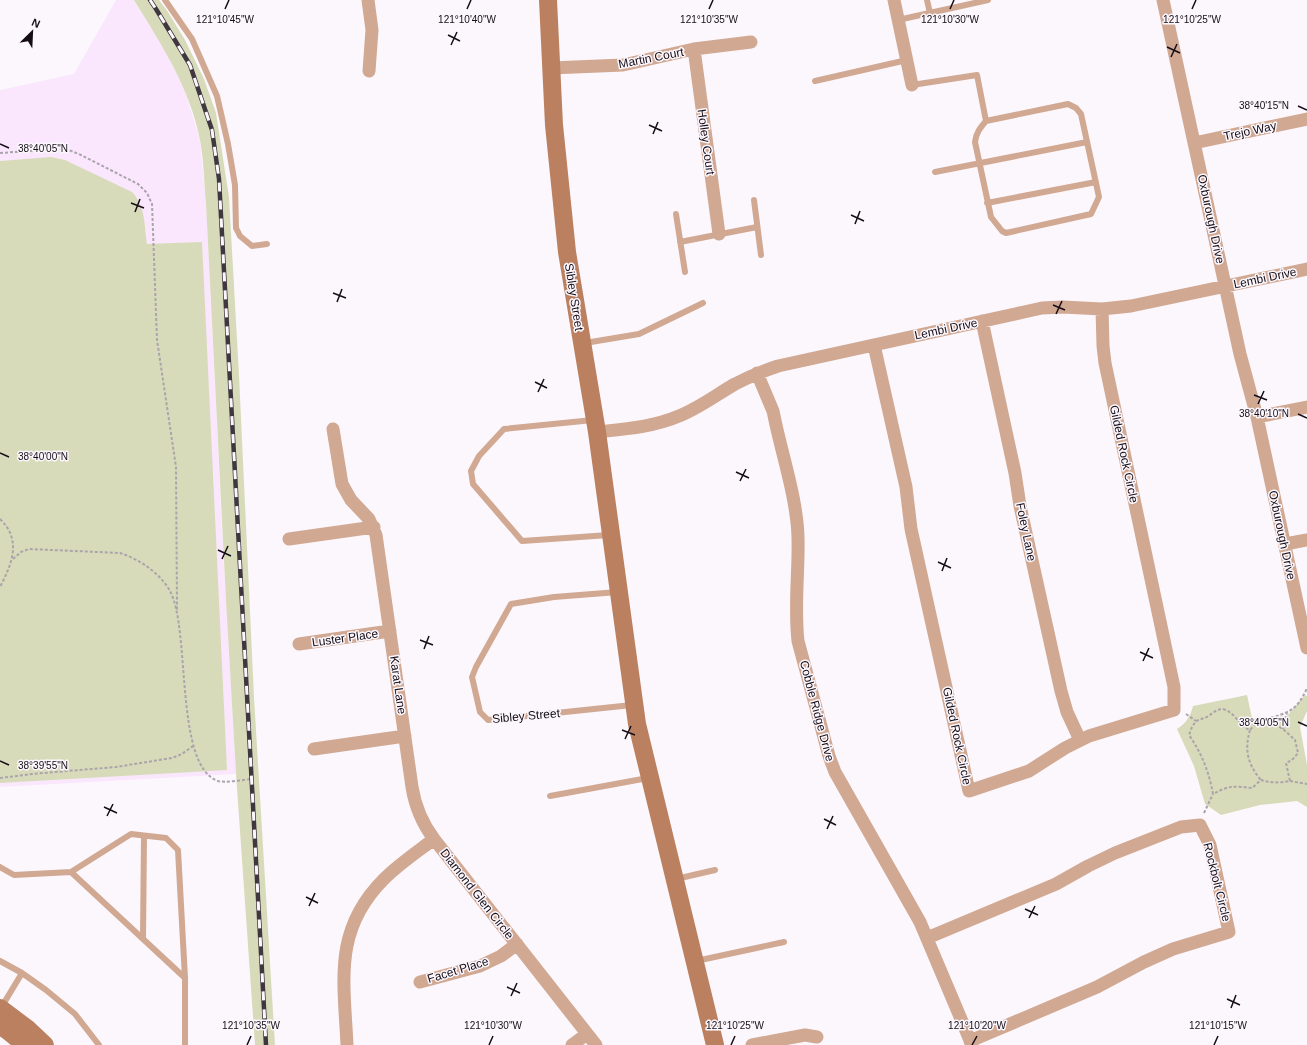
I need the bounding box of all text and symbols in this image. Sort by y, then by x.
north arrow [12,12,52,52]
text: 121°10'45"W [196,14,254,25]
text: 121°10'40"W [438,14,496,25]
text: 121°10'35"W [680,14,738,25]
text: 121°10'30"W [921,14,979,25]
text: 121°10'25"W [1163,14,1221,25]
text: N [30,16,42,30]
street label: Martin Court [617,45,685,71]
text: 38°40'15"N [1239,100,1289,111]
street label: Holley Court [694,108,718,176]
street label: Trejo Way [1222,119,1278,143]
text: 38°40'05"N [18,143,68,154]
street label: Oxburough Drive [1195,173,1227,265]
street label: Sibley Street [562,262,586,332]
street label: Lembi Drive [1232,264,1298,292]
street label: Lembi Drive [913,315,979,343]
street label: Gilded Rock Circle [1107,404,1141,504]
text: 38°40'10"N [1239,408,1289,419]
text: 38°40'00"N [18,451,68,462]
street label: Oxburough Drive [1266,489,1298,581]
street label: Foley Lane [1013,502,1039,563]
street label: Luster Place [311,626,379,650]
street label: Karat Lane [387,655,409,715]
street label: Cobble Ridge Drive [797,659,837,763]
street label: Gilded Rock Circle [940,686,974,786]
street label: Sibley Street [491,706,561,726]
text: 38°40'05"N [1239,717,1289,728]
text: 38°39'55"N [18,760,68,771]
street label: Rockbolt Circle [1200,841,1234,923]
street label: Diamond Glen Circle [437,846,517,942]
street label: Facet Place [426,954,491,986]
text: 121°10'35"W [222,1020,280,1031]
text: 121°10'30"W [464,1020,522,1031]
text: 121°10'25"W [706,1020,764,1031]
text: 121°10'20"W [948,1020,1006,1031]
text: 121°10'15"W [1189,1020,1247,1031]

